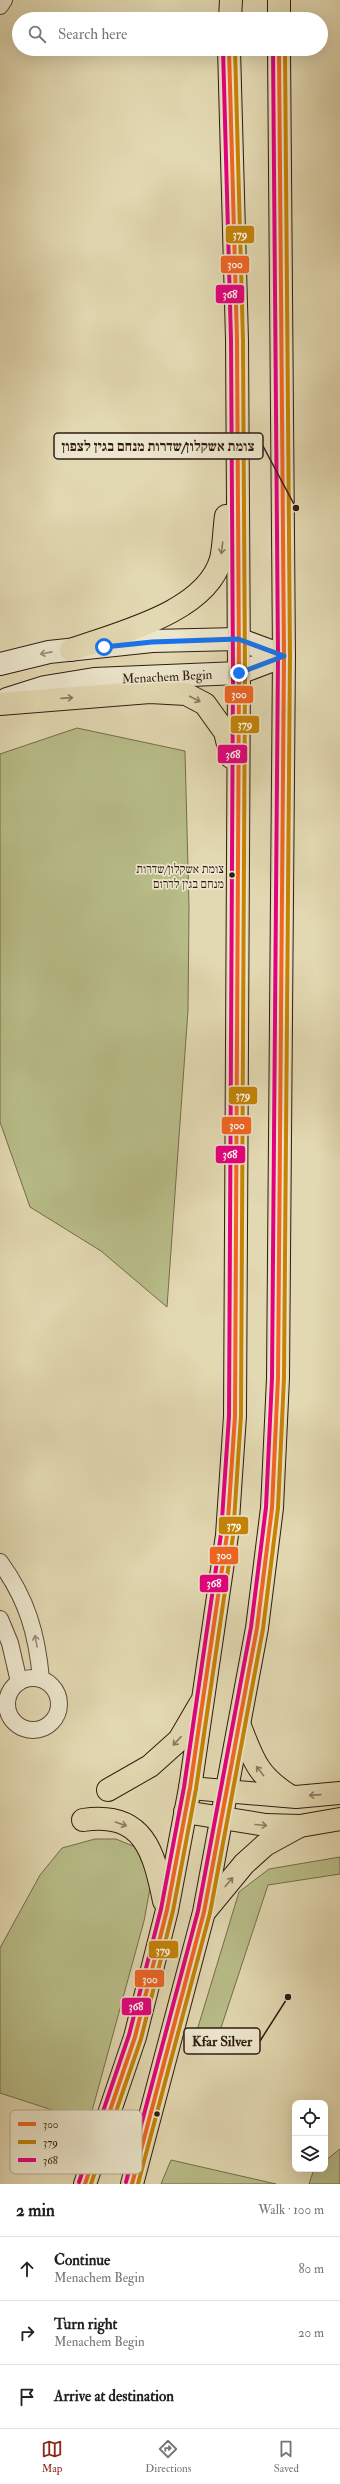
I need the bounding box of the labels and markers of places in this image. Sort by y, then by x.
callout: צומת אשקלון/שדרות מנחם בגין לצפון [54,433,263,459]
place label: צומת אשקלון/שדרות מנחם בגין לדרום [136,862,224,892]
marker: צומת אשקלון/שדרות מנחם בגין לדרום [227,870,237,880]
callout: Kfar Silver [184,2028,260,2054]
unlabelled marker [152,2109,162,2119]

